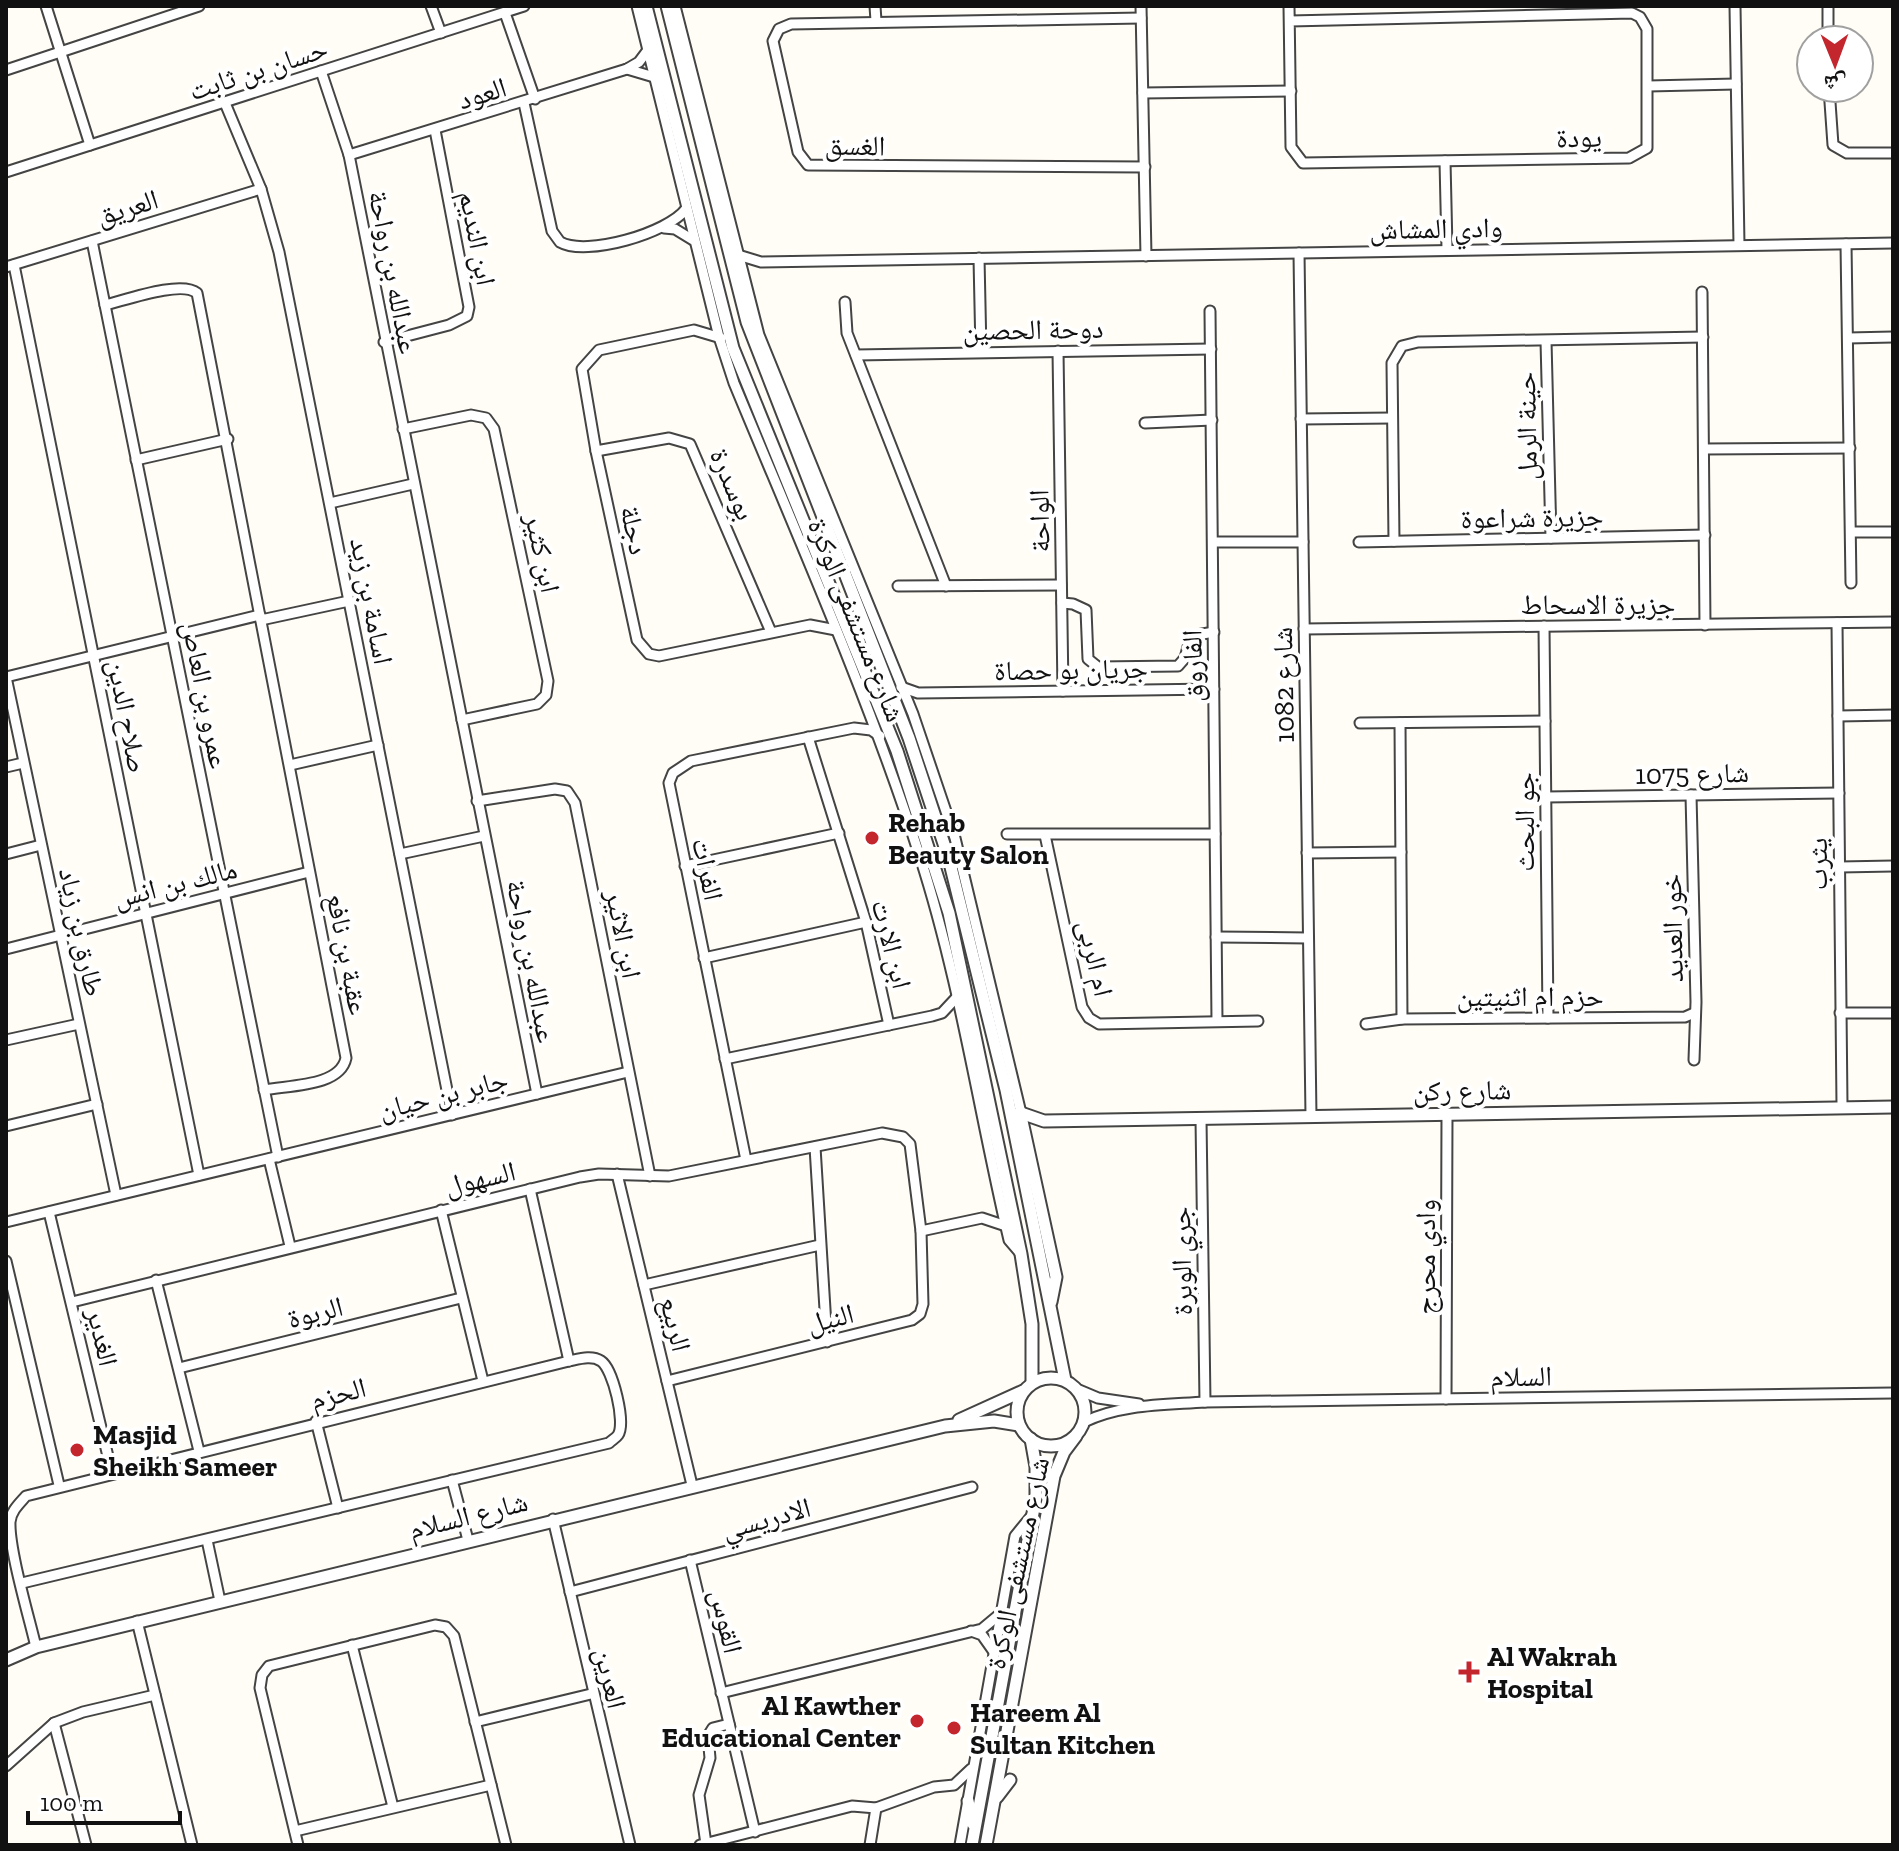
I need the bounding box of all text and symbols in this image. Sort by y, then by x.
north arrow [1795,24,1875,104]
street label: حسان بن ثابت [185,32,332,108]
text: ش [1823,70,1847,97]
street label: العود [454,71,510,116]
street label: يودة [1556,121,1602,154]
street label: الغسق [824,128,886,164]
street label: العريق [92,182,162,233]
street label: عبدالله بن رواحة [361,188,425,357]
street label: ابن النديم [450,188,503,289]
street label: وادي المشاش [1369,211,1503,252]
street label: دوحة الحصين [962,312,1104,348]
street label: حينة الرمل [1509,372,1545,480]
street label: بوسدرة [703,443,762,525]
street label: الواحة [1022,489,1057,553]
street label: جزيرة شراعوة [1460,500,1604,535]
street label: دجلة [613,503,656,557]
street label: ابن كثير [517,509,567,596]
street label: شارع مستشفى الوكرة [800,514,912,727]
street label: اسامة بن زيد [342,535,400,667]
street label: جزيرة الاسحاط [1521,588,1675,621]
street label: عمرو بن العاص [174,619,236,772]
street label: شارع 1082 [1266,627,1302,743]
street label: الفاروق [1175,629,1211,703]
street label: جريان بو حصاة [994,652,1148,687]
street label: صلاح الدين [99,656,155,776]
street label: شارع 1075 [1635,756,1749,792]
street label: جو البحث [1508,772,1541,872]
place label: Rehab Beauty Salon [888,806,1049,871]
marker: Rehab Beauty Salon [863,829,881,847]
street label: الفرات [685,835,730,903]
street label: يثرب [1801,838,1834,890]
street label: مالك بن انس [110,852,240,916]
street label: طارق بن زياد [51,865,111,1000]
street label: خور العديد [1655,874,1690,982]
street label: عبدالله بن رواحة [499,877,563,1046]
street label: ابن الاثير [598,886,648,981]
street label: عقبة بن نافع [319,891,375,1018]
street label: ابن الارت [864,896,918,992]
street label: ام الربى [1069,917,1120,1000]
street label: حزم ام اثنيتين [1457,980,1603,1015]
street label: جابر بن حيان [375,1062,511,1127]
street label: شارع ركن [1413,1073,1512,1109]
street label: السهول [442,1154,519,1203]
street label: وادي محرج [1409,1199,1448,1315]
street label: جري الوبرة [1164,1206,1205,1316]
street label: الربوة [284,1290,346,1335]
street label: الربيع [652,1293,698,1355]
street label: النيل [803,1297,857,1341]
street label: الغدير [80,1304,125,1369]
street label: السلام [1490,1359,1552,1396]
street label: الحزم [307,1371,370,1418]
place label: Masjid Sheikh Sameer [93,1418,277,1483]
marker: Masjid Sheikh Sameer [68,1441,86,1459]
street label: شارع مستشفى الوكرة [979,1454,1057,1672]
street label: شارع السلام [405,1485,532,1548]
street label: الادريسي [718,1491,816,1552]
street label: القوس [702,1586,750,1657]
place label: Al Wakrah Hospital [1487,1640,1617,1705]
street label: العرين [587,1644,634,1712]
marker: Al Wakrah Hospital [1458,1661,1480,1683]
place label: Al Kawther Educational Center [661,1689,901,1754]
place label: Hareem Al Sultan Kitchen [970,1696,1155,1761]
marker: Al Kawther Educational Center [908,1712,926,1730]
marker: Hareem Al Sultan Kitchen [945,1719,963,1737]
scale bar [28,1775,180,1825]
text: 100 m [40,1788,103,1817]

